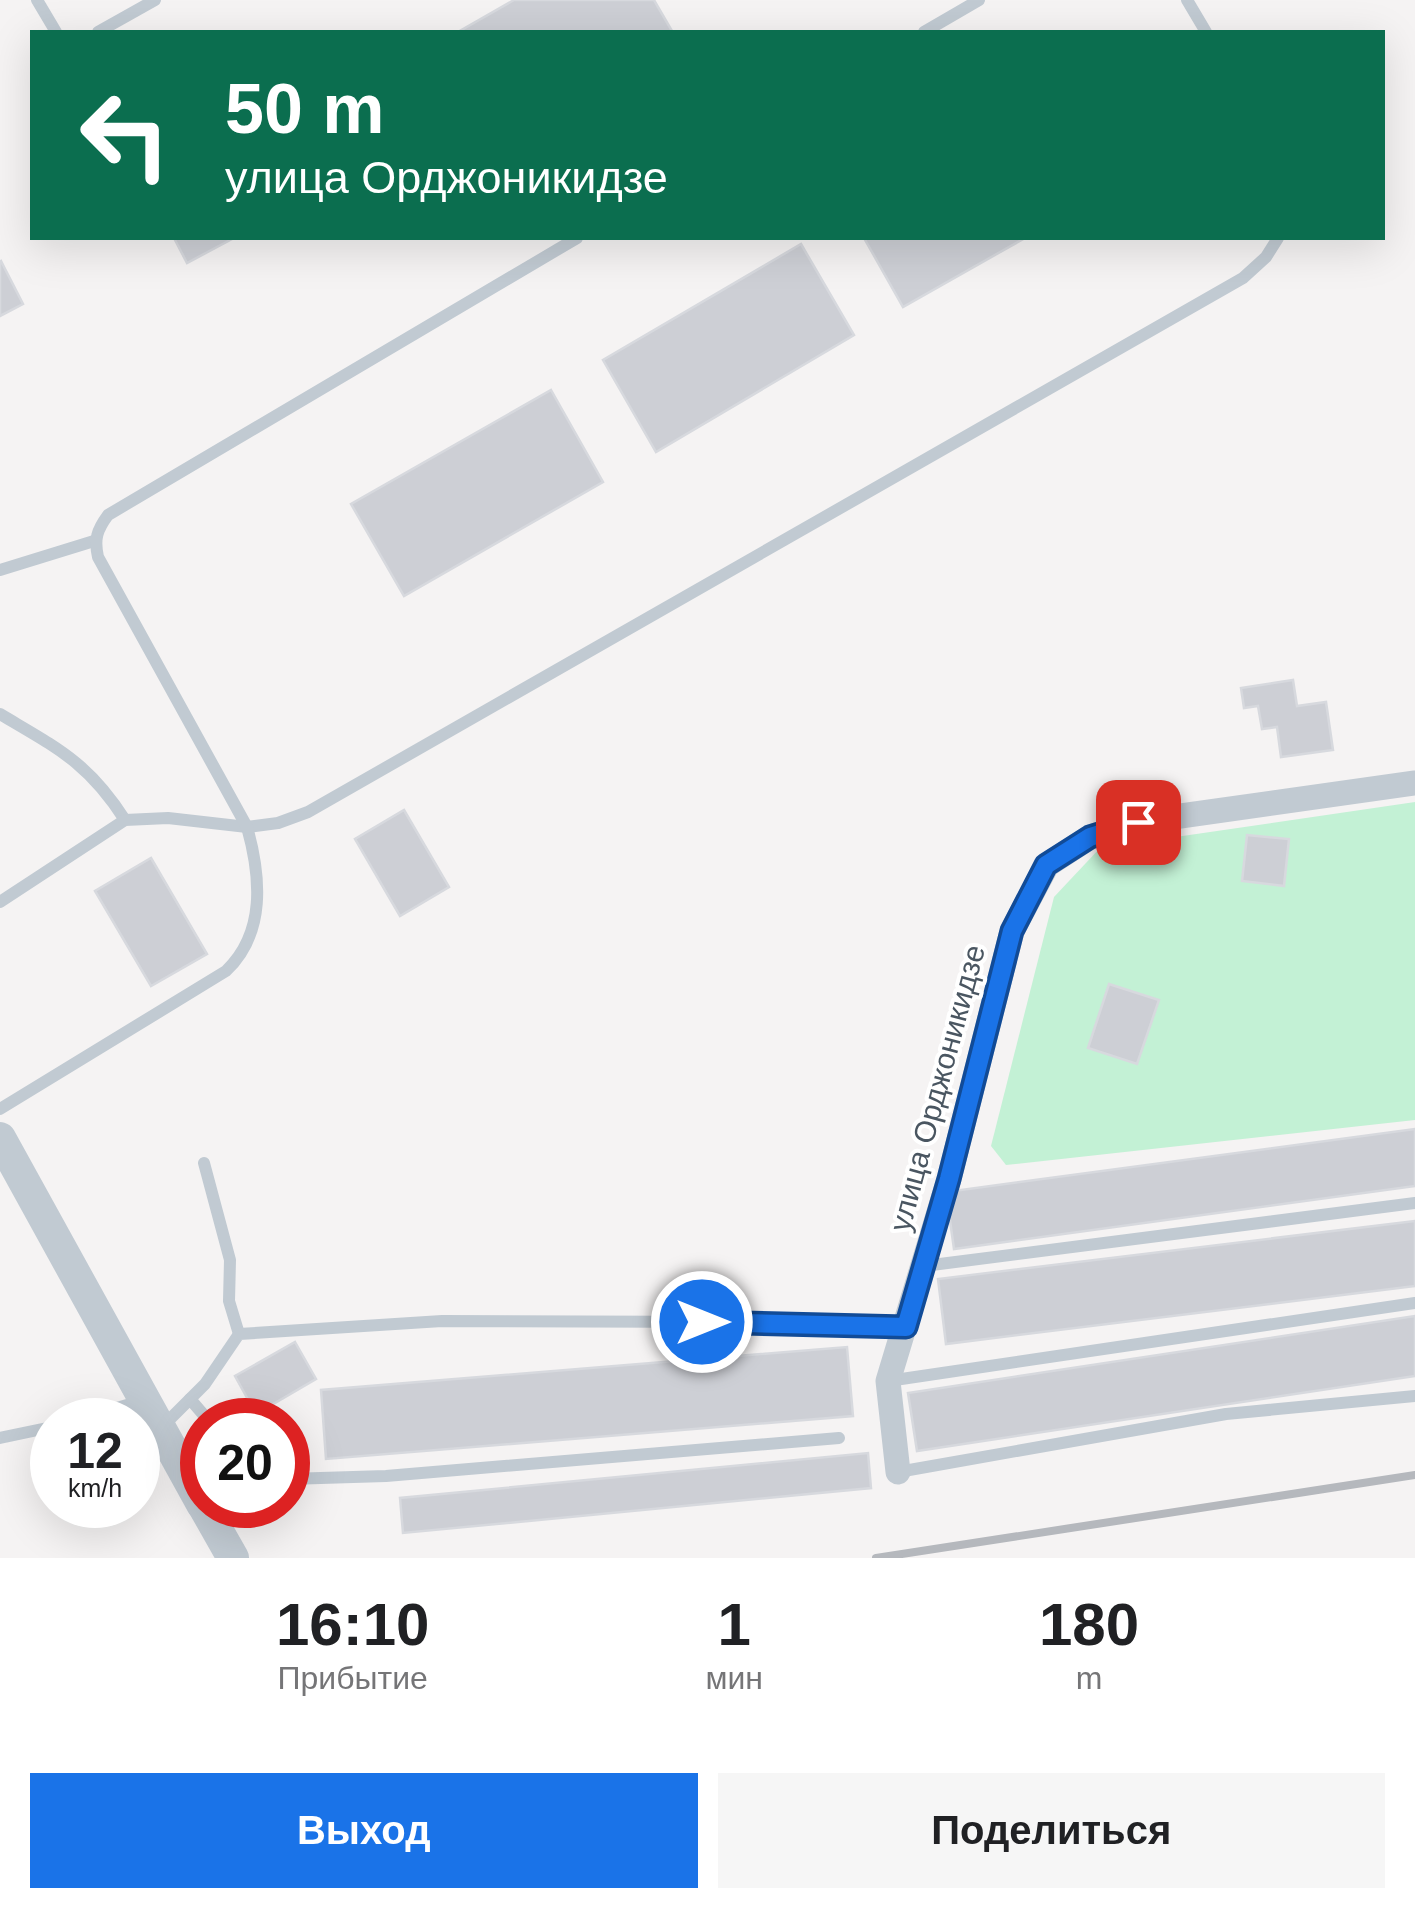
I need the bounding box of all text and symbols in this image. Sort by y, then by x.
icon: left [60,70,190,200]
text: 50 m [225,70,385,148]
text: улица Орджоникидзе [225,152,668,203]
pin [1096,780,1181,865]
icon: arrive [1111,795,1166,850]
street label: улица Орджоникидзе [883,941,991,1235]
position arrow [650,1270,754,1374]
speed limit sign: 20 [180,1398,310,1528]
text: 12 [67,1423,123,1479]
text: km/h [68,1474,122,1502]
text: 16:10 [276,1591,429,1658]
text: 1 [717,1591,751,1658]
text: 180 [1039,1591,1139,1658]
text: Прибытие [278,1660,428,1696]
text: мин [705,1660,763,1696]
text: m [1076,1660,1102,1696]
button: Выход [30,1773,698,1888]
button: Поделиться [718,1773,1385,1888]

